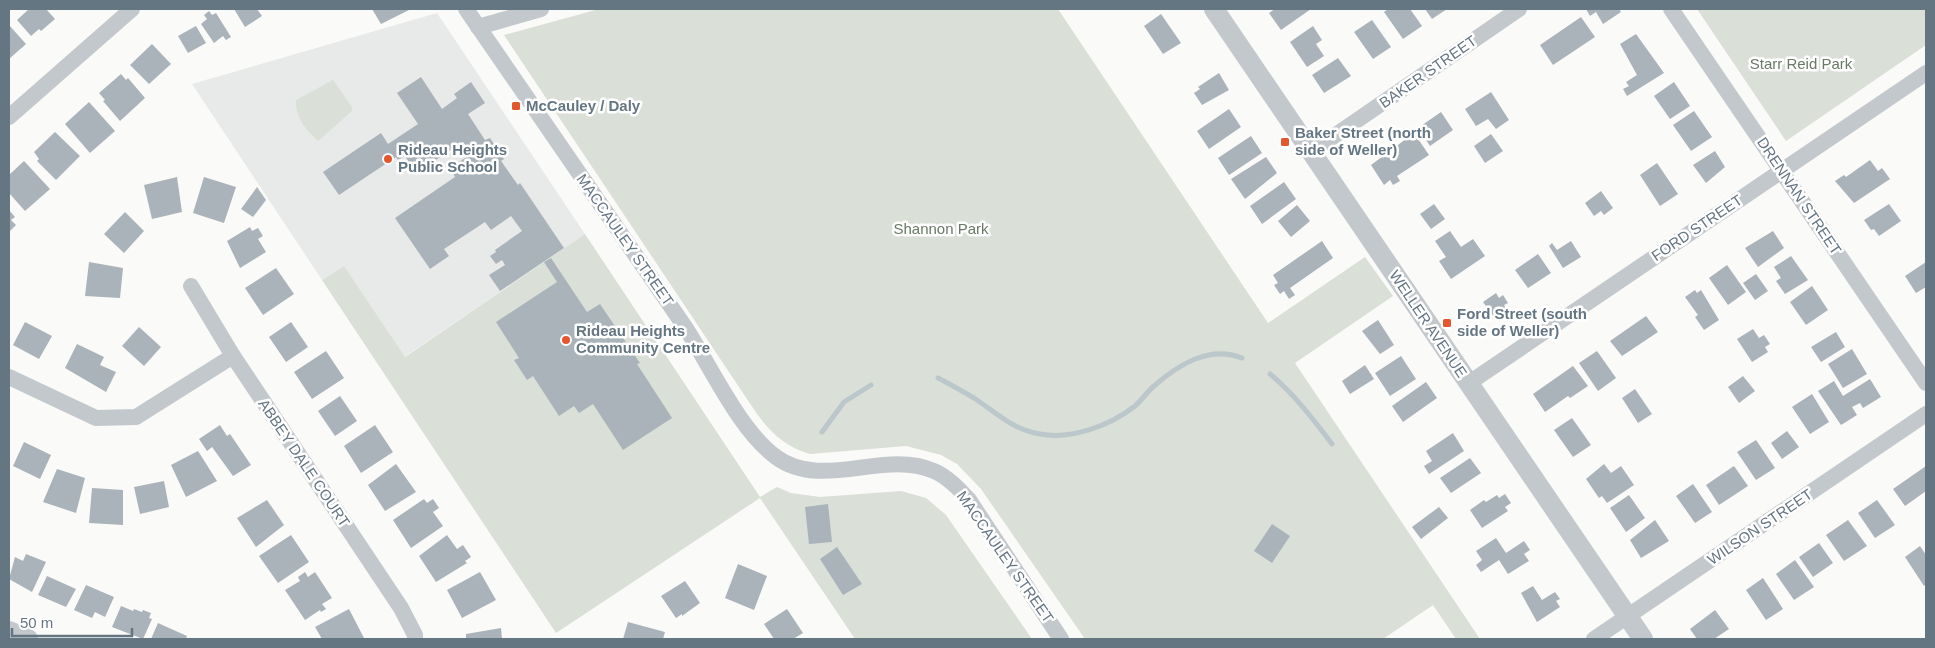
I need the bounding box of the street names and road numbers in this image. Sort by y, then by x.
street label: BAKER STREET [1376,32,1479,111]
street label: DRENNAN STREET [1754,134,1845,257]
street label: MACCAULEY STREET [574,171,677,309]
street label: FORD STREET [1648,191,1745,264]
street label: WELLER AVENUE [1386,267,1471,381]
street label: ABBEY DALE COURT [255,396,353,530]
street label: WILSON STREET [1704,485,1815,568]
street label: MACCAULEY STREET [954,488,1057,626]

